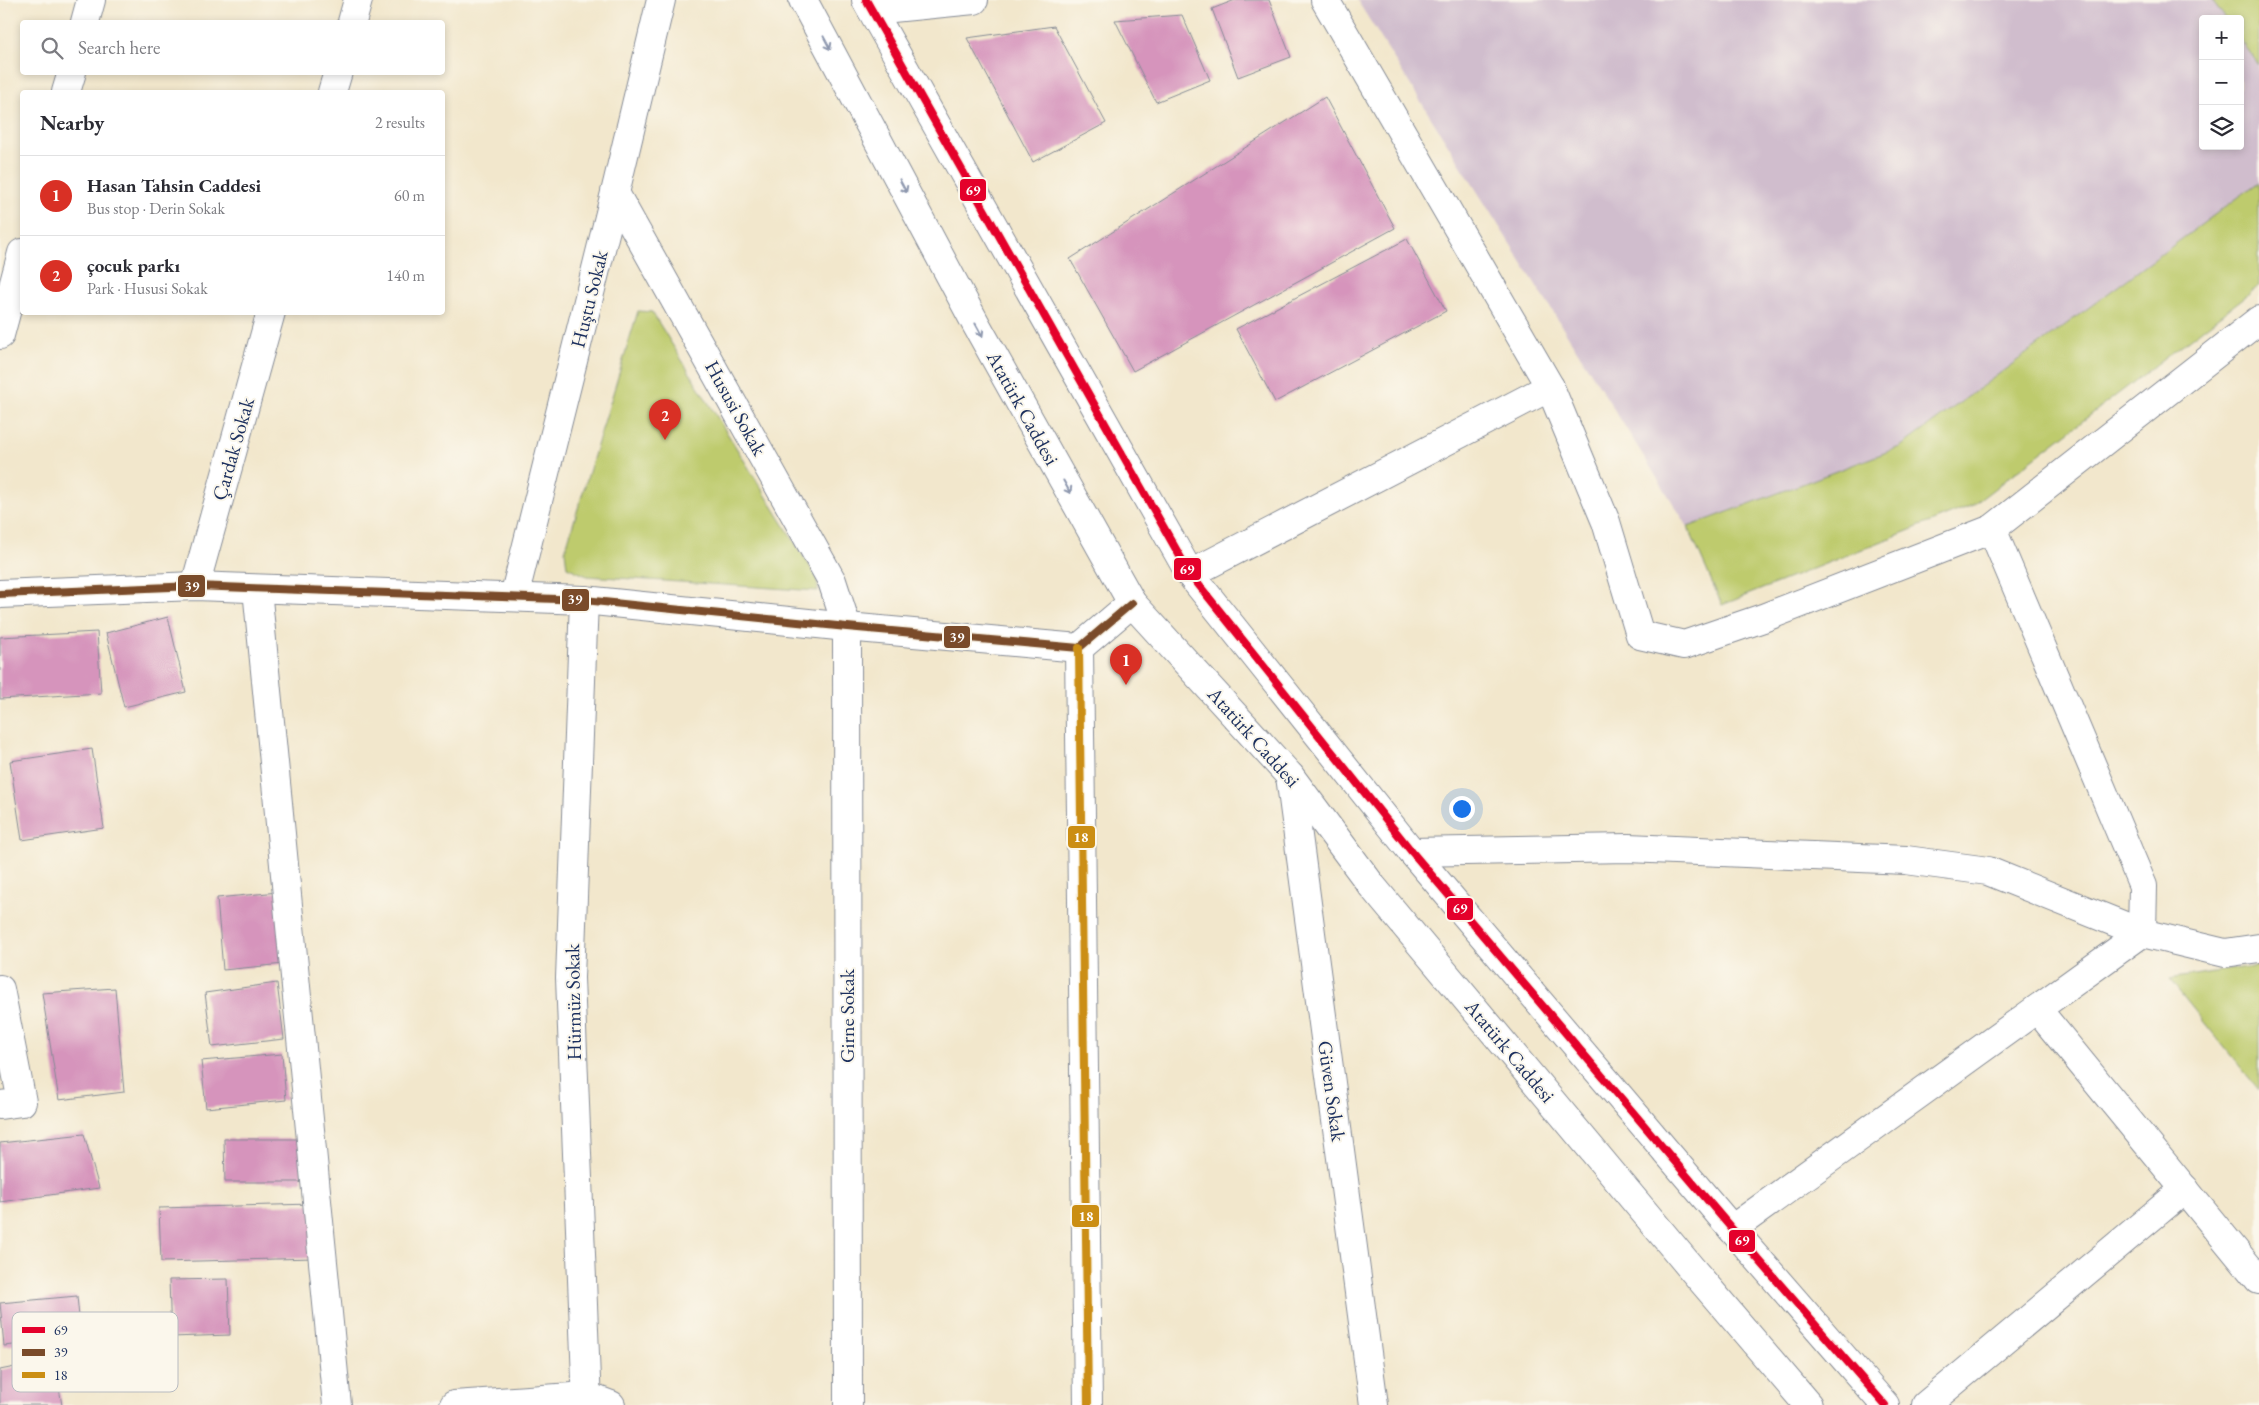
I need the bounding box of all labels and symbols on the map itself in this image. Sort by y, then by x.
one-way arrow [822,35,832,50]
line badge: 69 [959,178,987,202]
one-way arrow [898,179,908,194]
text: 69 [966,181,981,199]
street label: Huştu Sokak [564,247,614,351]
one-way arrow [975,322,985,336]
street label: Atatürk Caddesi [980,345,1065,470]
street label: Hususi Sokak [699,356,773,461]
street label: Çardak Sokak [206,394,260,504]
pin: 2 [649,399,681,440]
one-way arrow [1063,479,1073,493]
line badge: 69 [1173,557,1202,581]
text: 69 [1180,560,1195,578]
line badge: 39 [177,574,206,598]
text: 39 [185,577,200,595]
line badge: 39 [561,588,590,612]
text: 39 [568,590,583,608]
line badge: 39 [943,625,971,649]
text: 39 [950,628,965,646]
pin: 1 [1110,644,1142,685]
street label: Atatürk Caddesi [1201,681,1306,793]
your location [1449,796,1475,822]
line badge: 18 [1067,825,1096,849]
text: 18 [1074,828,1088,846]
line badge: 69 [1446,897,1474,921]
text: 69 [1453,899,1468,917]
street label: Hürmüz Sokak [559,943,587,1061]
street label: Girne Sokak [834,968,860,1063]
street label: Atatürk Caddesi [1459,993,1561,1108]
street label: Güven Sokak [1312,1039,1352,1144]
line badge: 18 [1071,1204,1100,1228]
text: 18 [1079,1207,1093,1225]
line badge: 69 [1728,1229,1756,1253]
text: 69 [1735,1231,1750,1249]
legend [12,1312,178,1392]
text: 69 [54,1321,68,1339]
text: 39 [54,1343,68,1361]
text: 18 [54,1366,68,1384]

